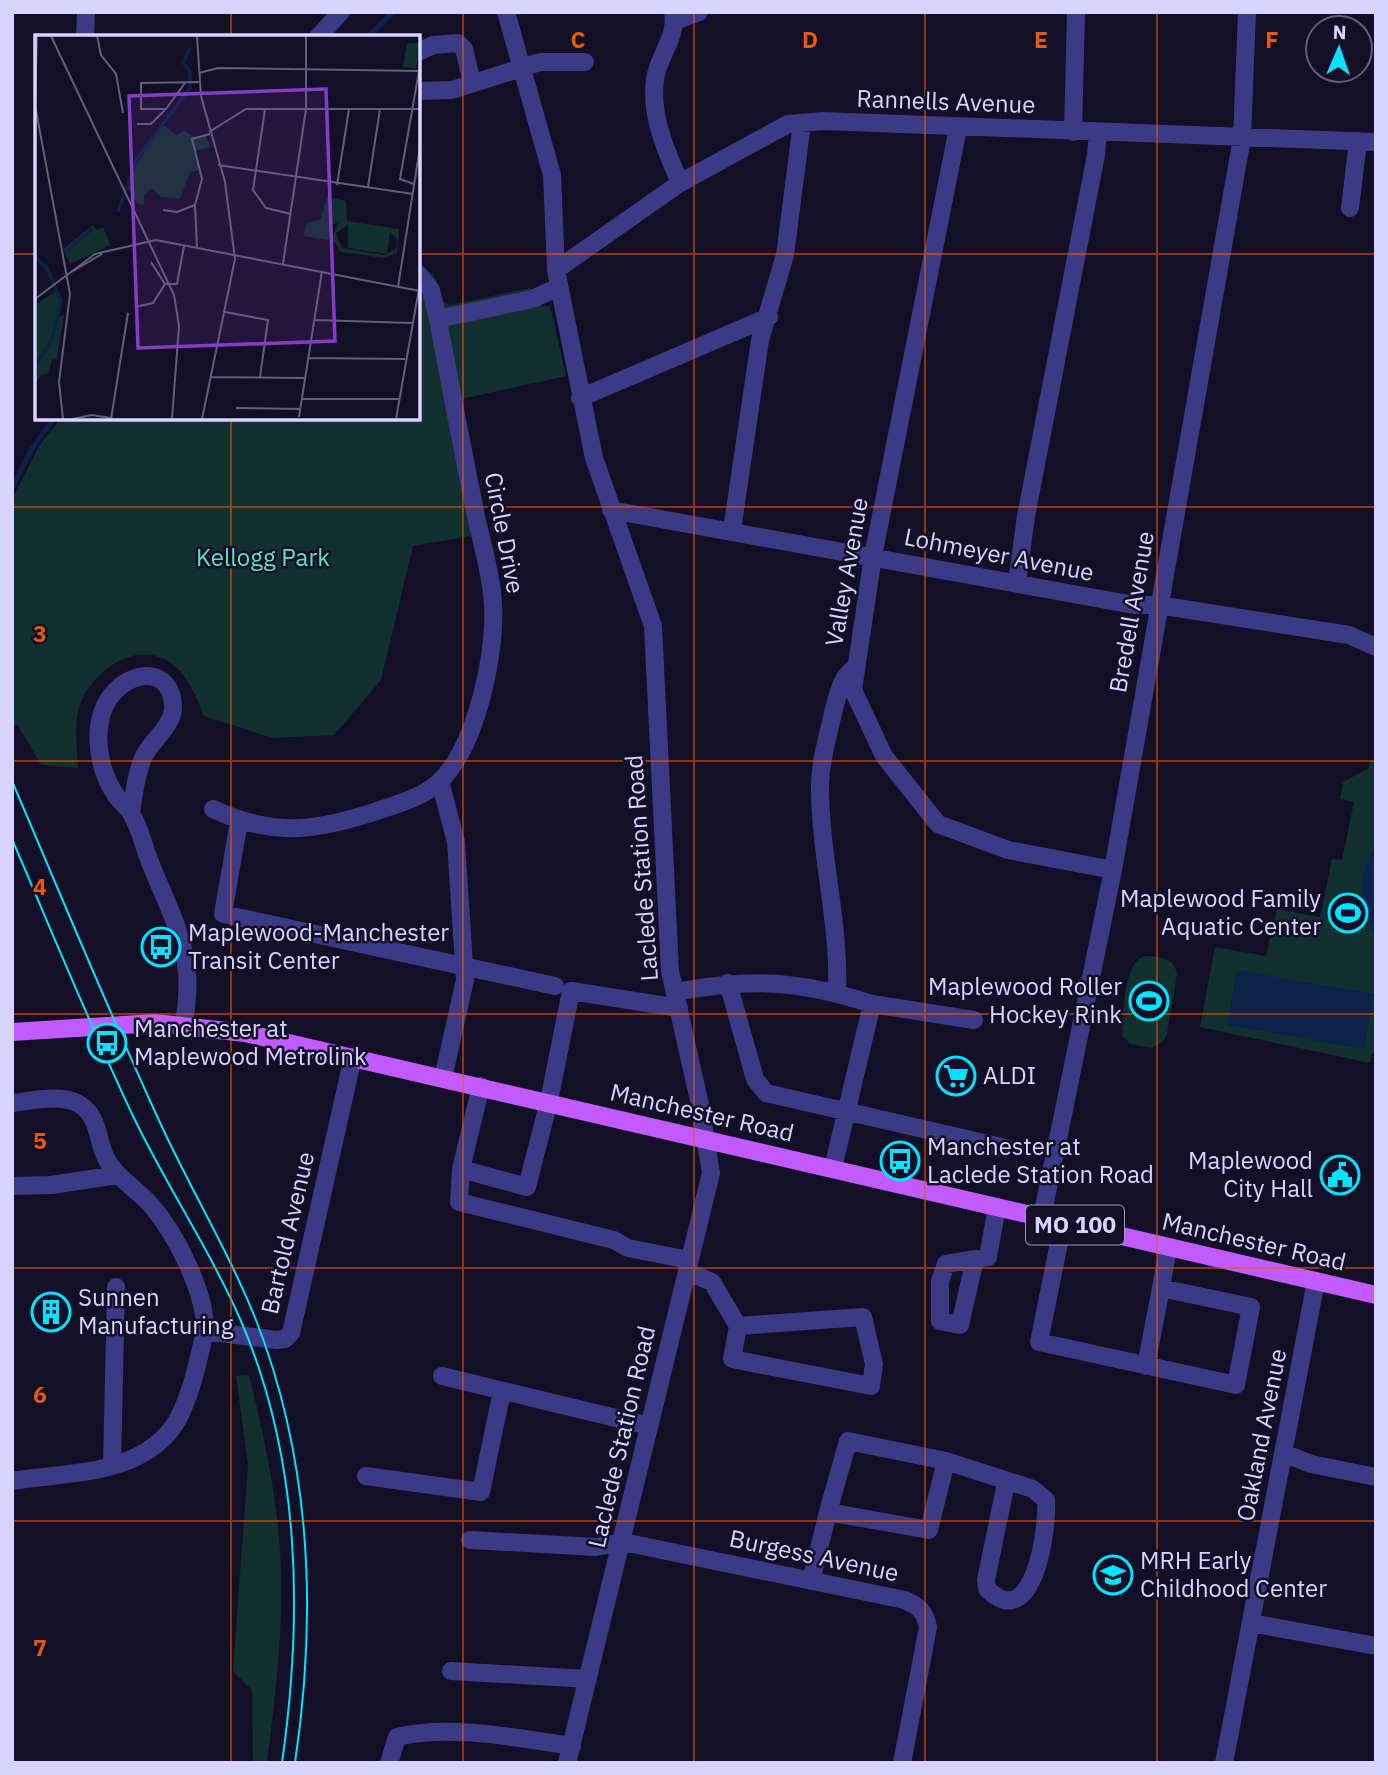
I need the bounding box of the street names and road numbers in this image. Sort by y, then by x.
street label: Rannells Avenue [856,82,1036,120]
street label: Circle Drive [478,470,532,596]
street label: Valley Avenue [817,495,875,649]
street label: Lohmeyer Avenue [902,520,1097,588]
street label: Bredell Avenue [1101,529,1161,695]
street label: Laclede Station Road [617,754,665,982]
street label: Manchester Road [607,1075,797,1149]
street label: Bartold Avenue [253,1149,321,1317]
street label: Manchester Road [1159,1204,1349,1278]
road number: MO 100 [1026,1206,1124,1244]
street label: Laclede Station Road [580,1323,662,1551]
street label: Oakland Avenue [1229,1346,1293,1524]
street label: Burgess Avenue [727,1521,902,1589]

